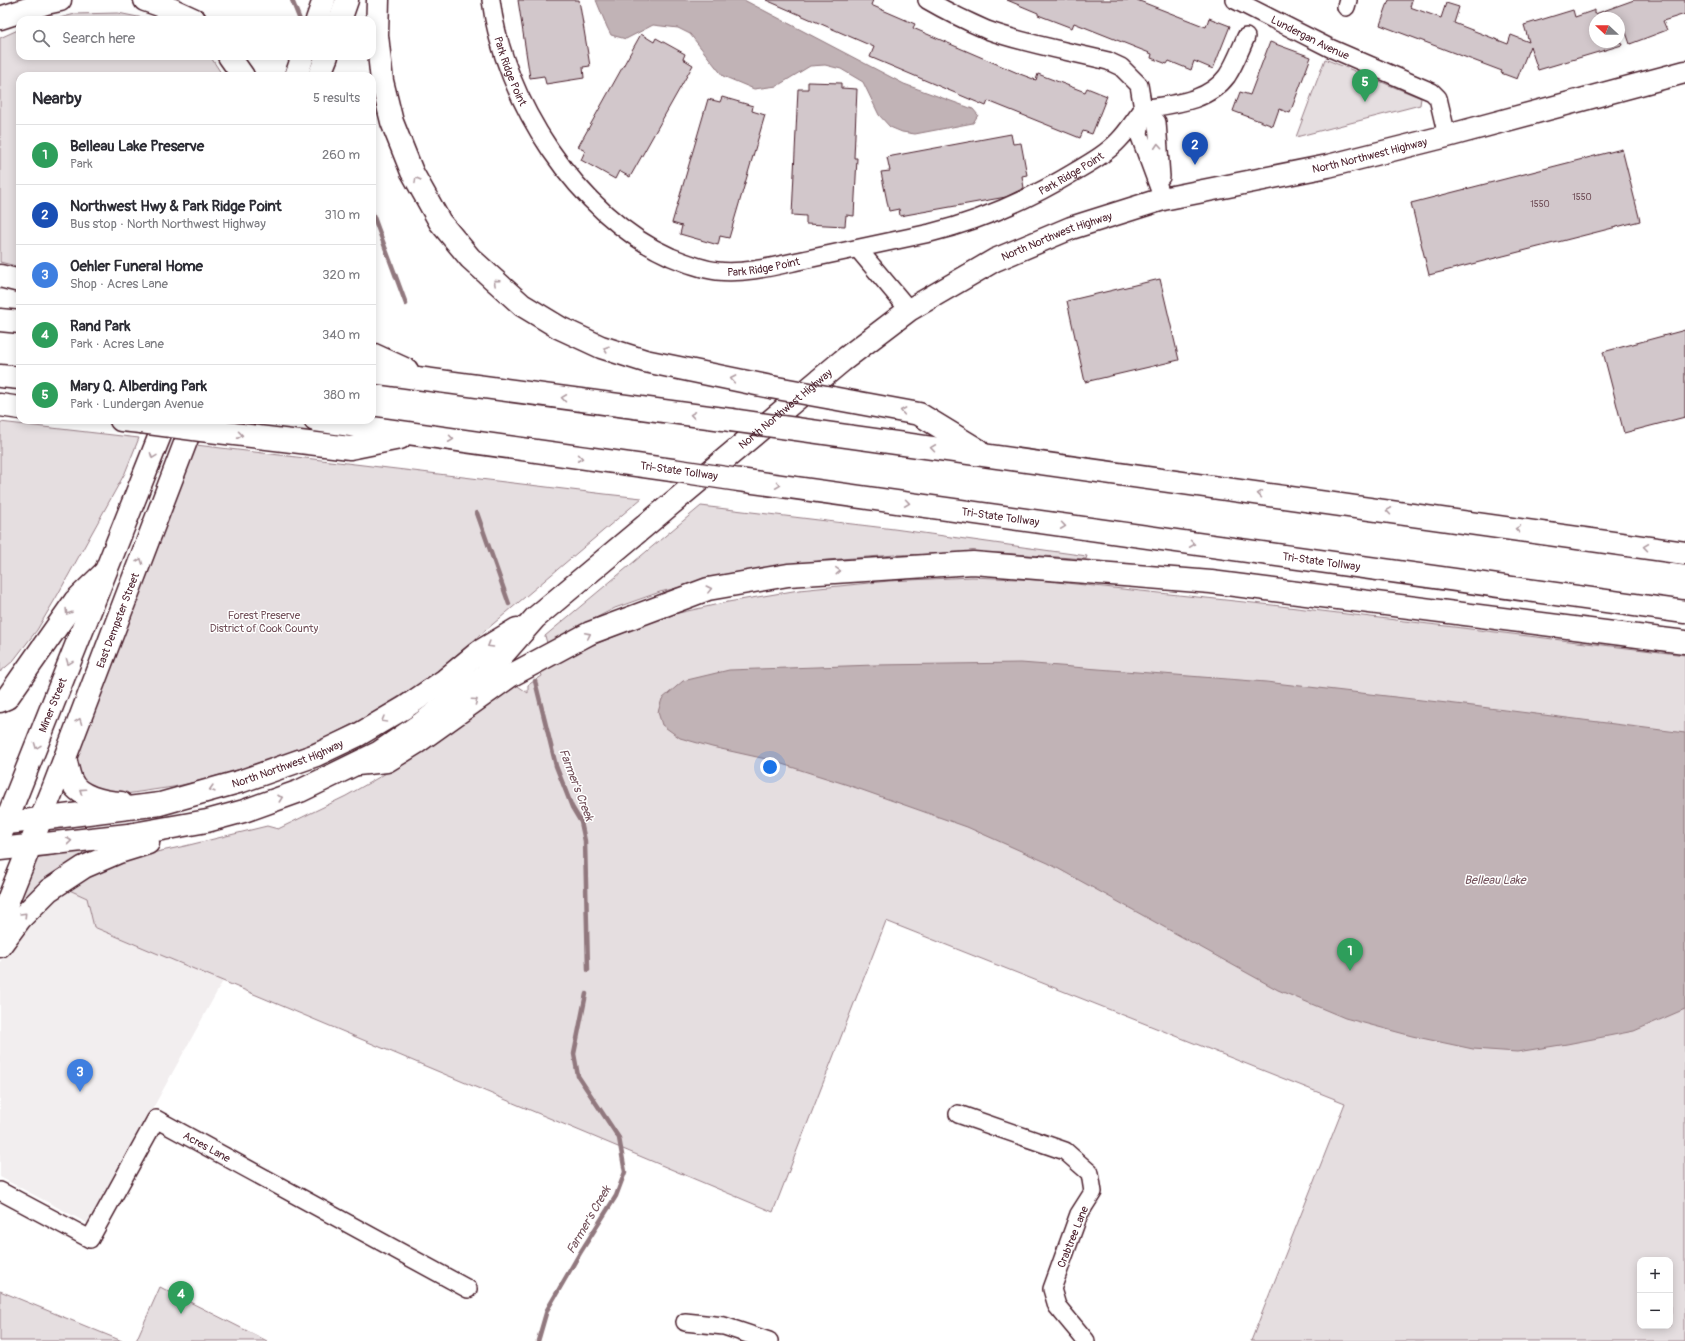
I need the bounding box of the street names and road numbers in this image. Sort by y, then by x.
street label: Lundergan Avenue [1269,13,1352,62]
street label: Park Ridge Point [492,35,530,108]
street label: North Northwest Highway [1311,135,1429,176]
street label: Park Ridge Point [1036,149,1107,197]
street label: North Northwest Highway [999,209,1114,263]
street label: Park Ridge Point [727,254,801,278]
street label: North Northwest Highway [736,366,835,451]
street label: Tri-State Tollway [639,459,719,483]
street label: Tri-State Tollway [961,505,1040,528]
street label: Tri-State Tollway [1282,549,1361,573]
street label: East Dempster Street [93,570,142,670]
street label: Miner Street [36,675,69,734]
street label: North Northwest Highway [230,736,345,790]
street label: Acres Lane [181,1129,233,1165]
street label: Crabtree Lane [1055,1204,1091,1270]

